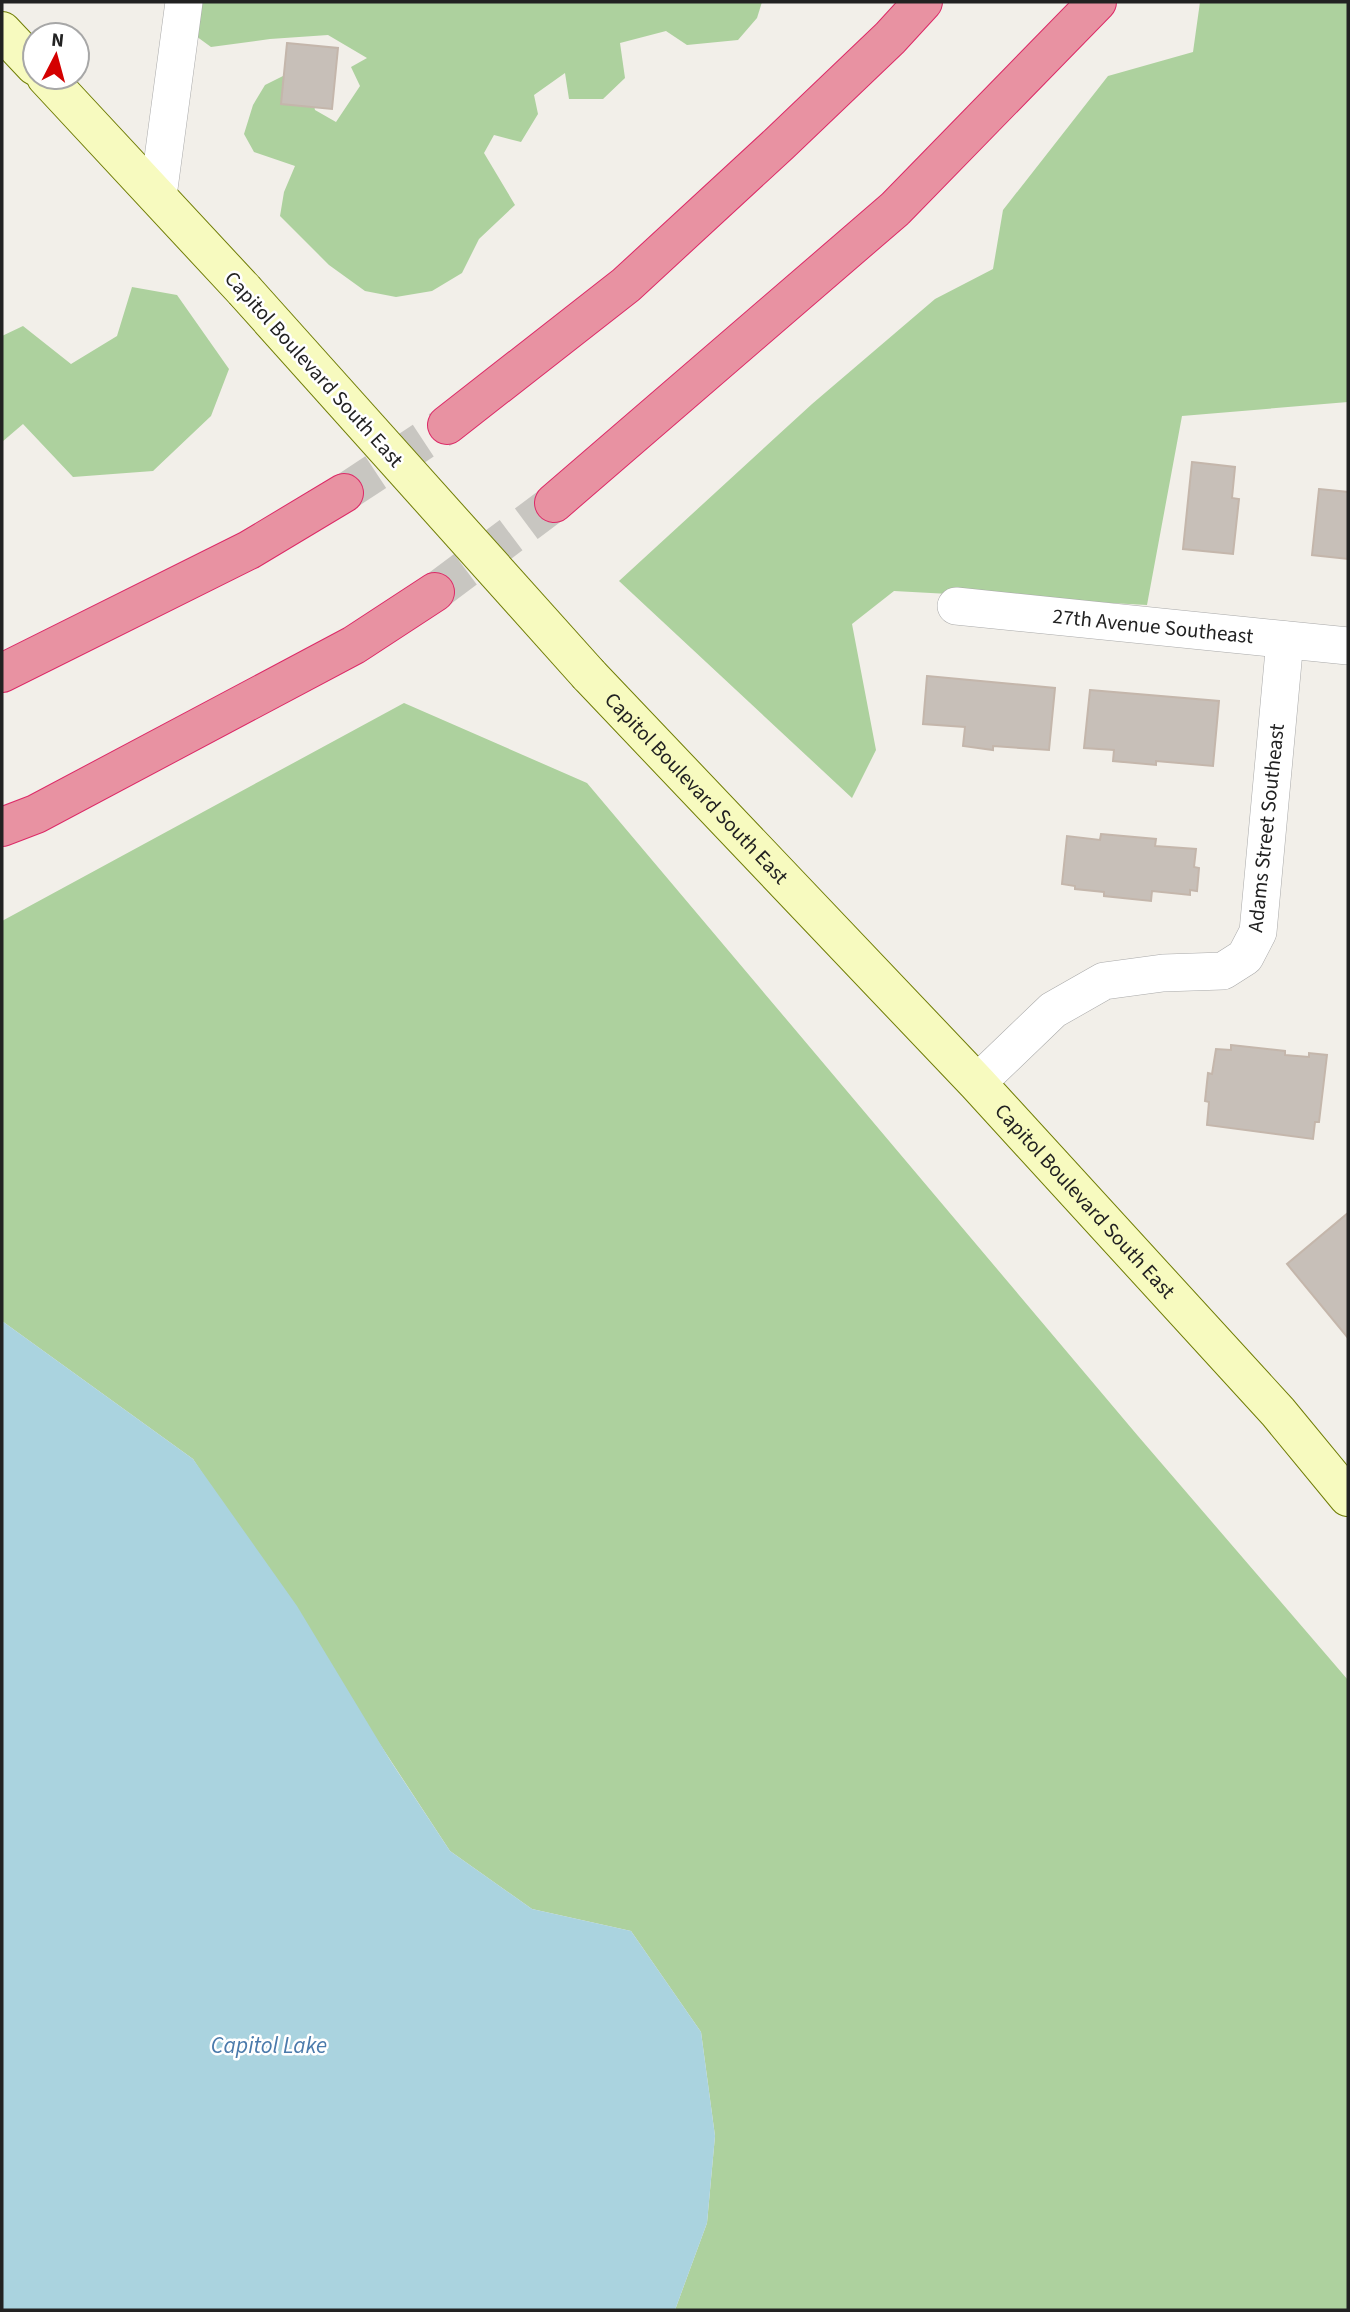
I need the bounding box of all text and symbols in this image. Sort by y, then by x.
north arrow [21,21,91,91]
text: N [50,26,65,55]
street label: Capitol Boulevard South East [218,264,410,474]
street label: 27th Avenue Southeast [1051,601,1255,651]
street label: Capitol Boulevard South East [598,685,795,891]
street label: Adams Street Southeast [1240,722,1292,934]
street label: Capitol Boulevard South East [988,1097,1182,1305]
water label: Capitol Lake [211,2029,327,2062]

